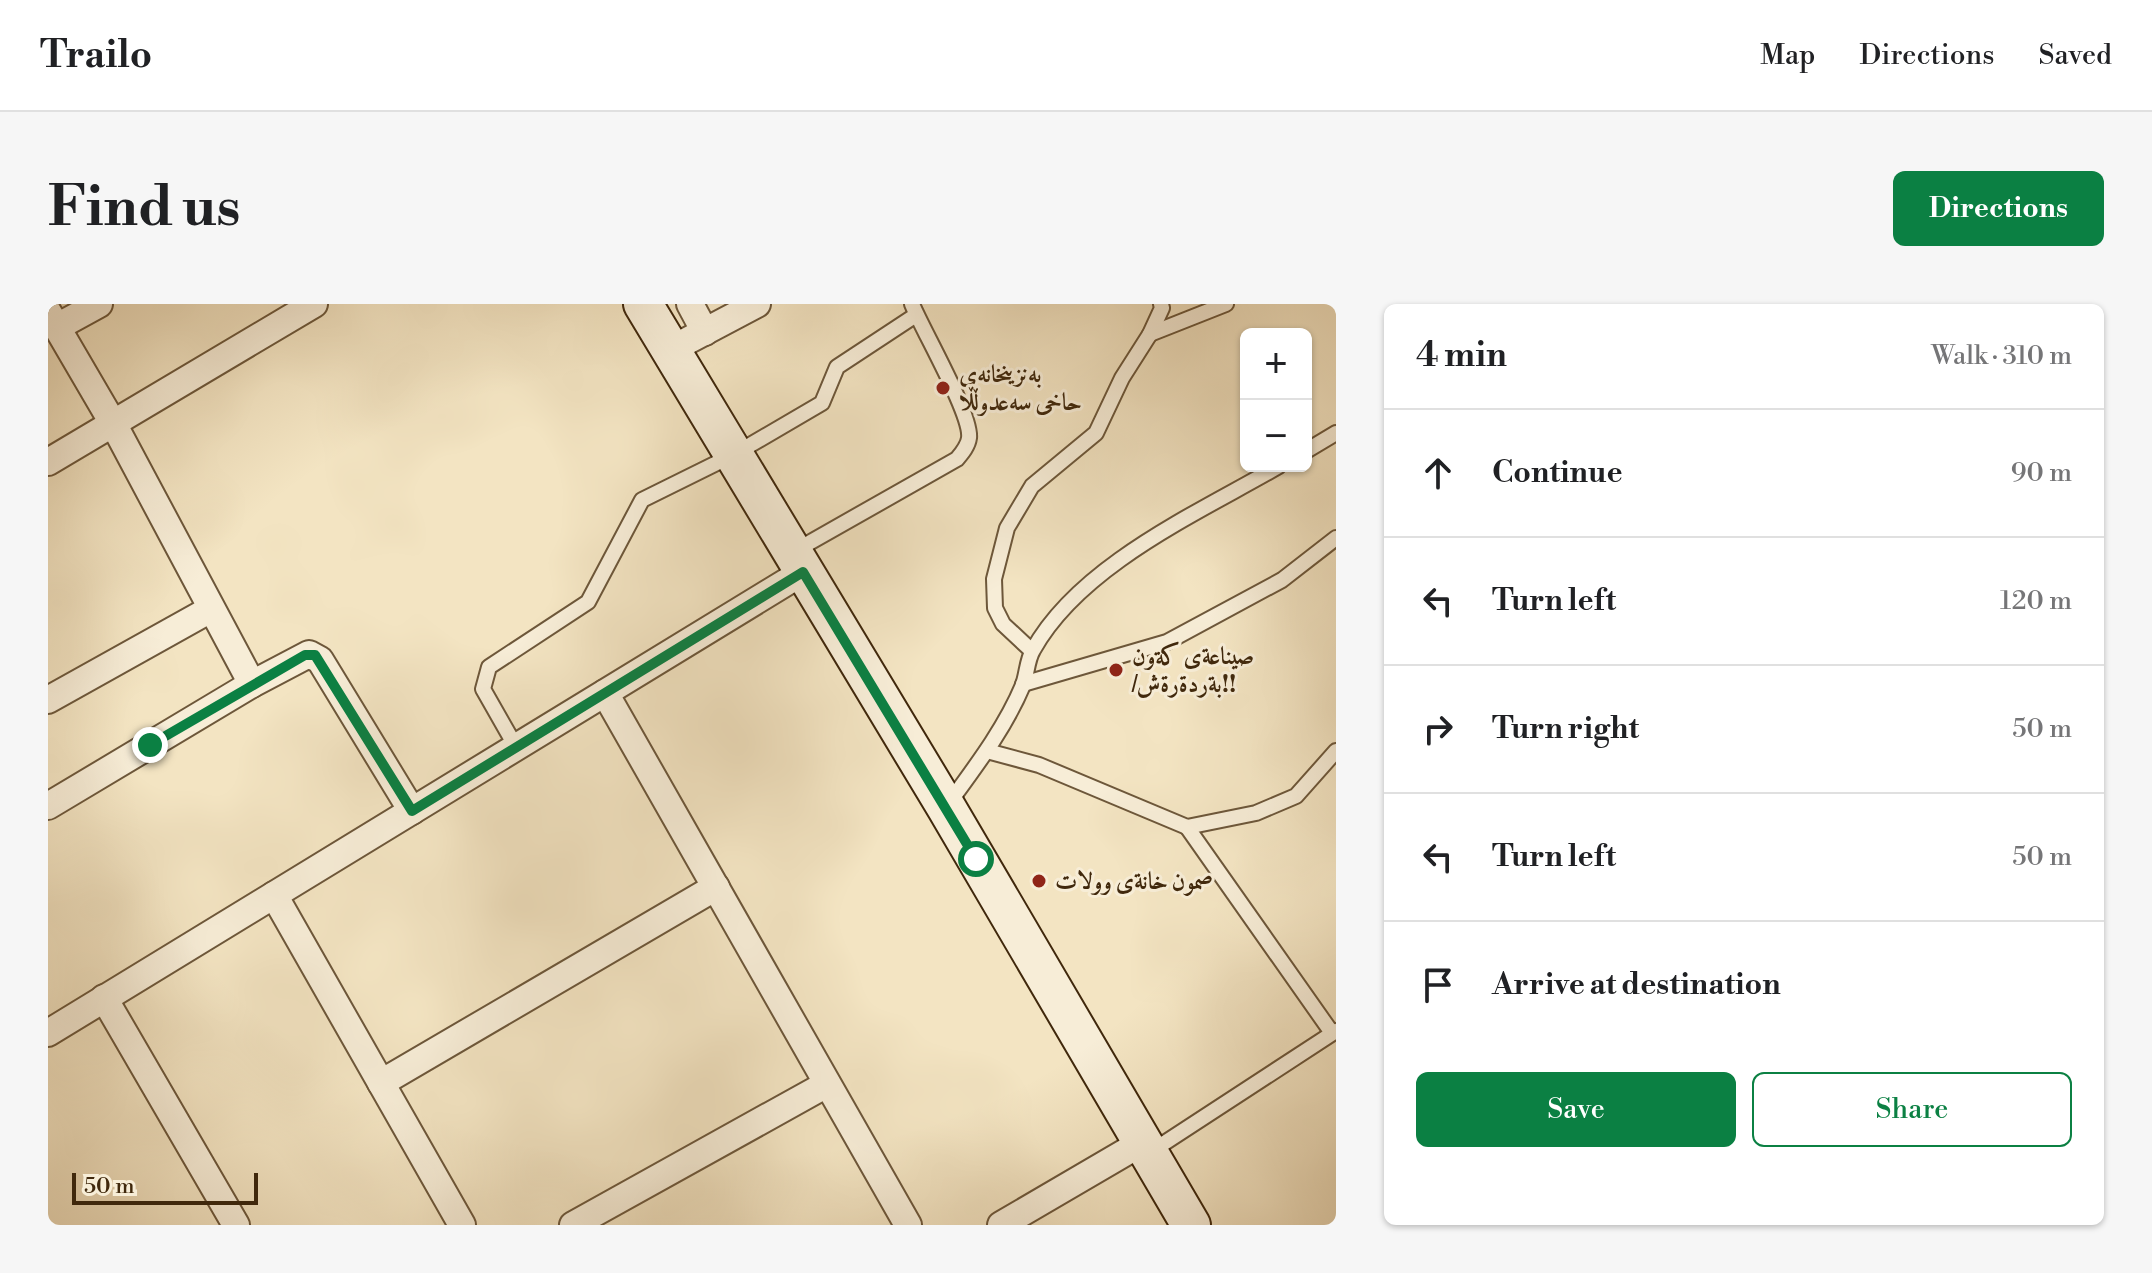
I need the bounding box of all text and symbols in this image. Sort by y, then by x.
text: Trailo [40,32,152,79]
text: Map [1760,38,1815,73]
text: Directions [1859,38,1994,73]
text: Saved [2038,38,2112,73]
button: Directions [1893,171,2104,246]
text: Find us [48,173,241,243]
map controls [1240,328,1312,472]
button: + [1240,328,1312,400]
text: 4 min [1416,335,1507,377]
text: Walk · 310 m [1931,340,2072,372]
place label: بەنزینخانەی حاخی سەعدوڵڵا [959,360,1082,418]
marker: بەنزینخانەی حاخی سەعدوڵڵا [934,379,952,397]
button: − [1240,400,1312,472]
icon: ahead [1416,451,1460,495]
text: Continue [1492,454,1623,492]
text: 90 m [2011,457,2072,489]
icon: left [1416,579,1460,623]
text: Turn left [1492,582,1616,620]
text: 120 m [2000,585,2072,617]
place label: صيناعةى كةون /بةردةرةش!! [1131,641,1254,700]
marker: صيناعةى كةون /بةردةرةش!! [1107,661,1125,679]
icon: right [1416,707,1460,751]
text: Turn right [1492,710,1639,748]
text: 50 m [2012,713,2072,745]
route end [132,727,168,763]
icon: left [1416,835,1460,879]
text: Turn left [1492,838,1616,876]
route start [958,841,994,877]
text: 50 m [2012,841,2072,873]
place label: صمون خانةی وولات [1055,867,1213,897]
marker: صمون خانةی وولات [1030,872,1048,890]
icon: arrive [1416,963,1460,1007]
text: Arrive at destination [1492,966,1781,1004]
button: Save [1416,1072,1736,1147]
button: Share [1752,1072,2072,1147]
scale bar [72,1169,258,1205]
text: 50 m [84,1173,135,1200]

